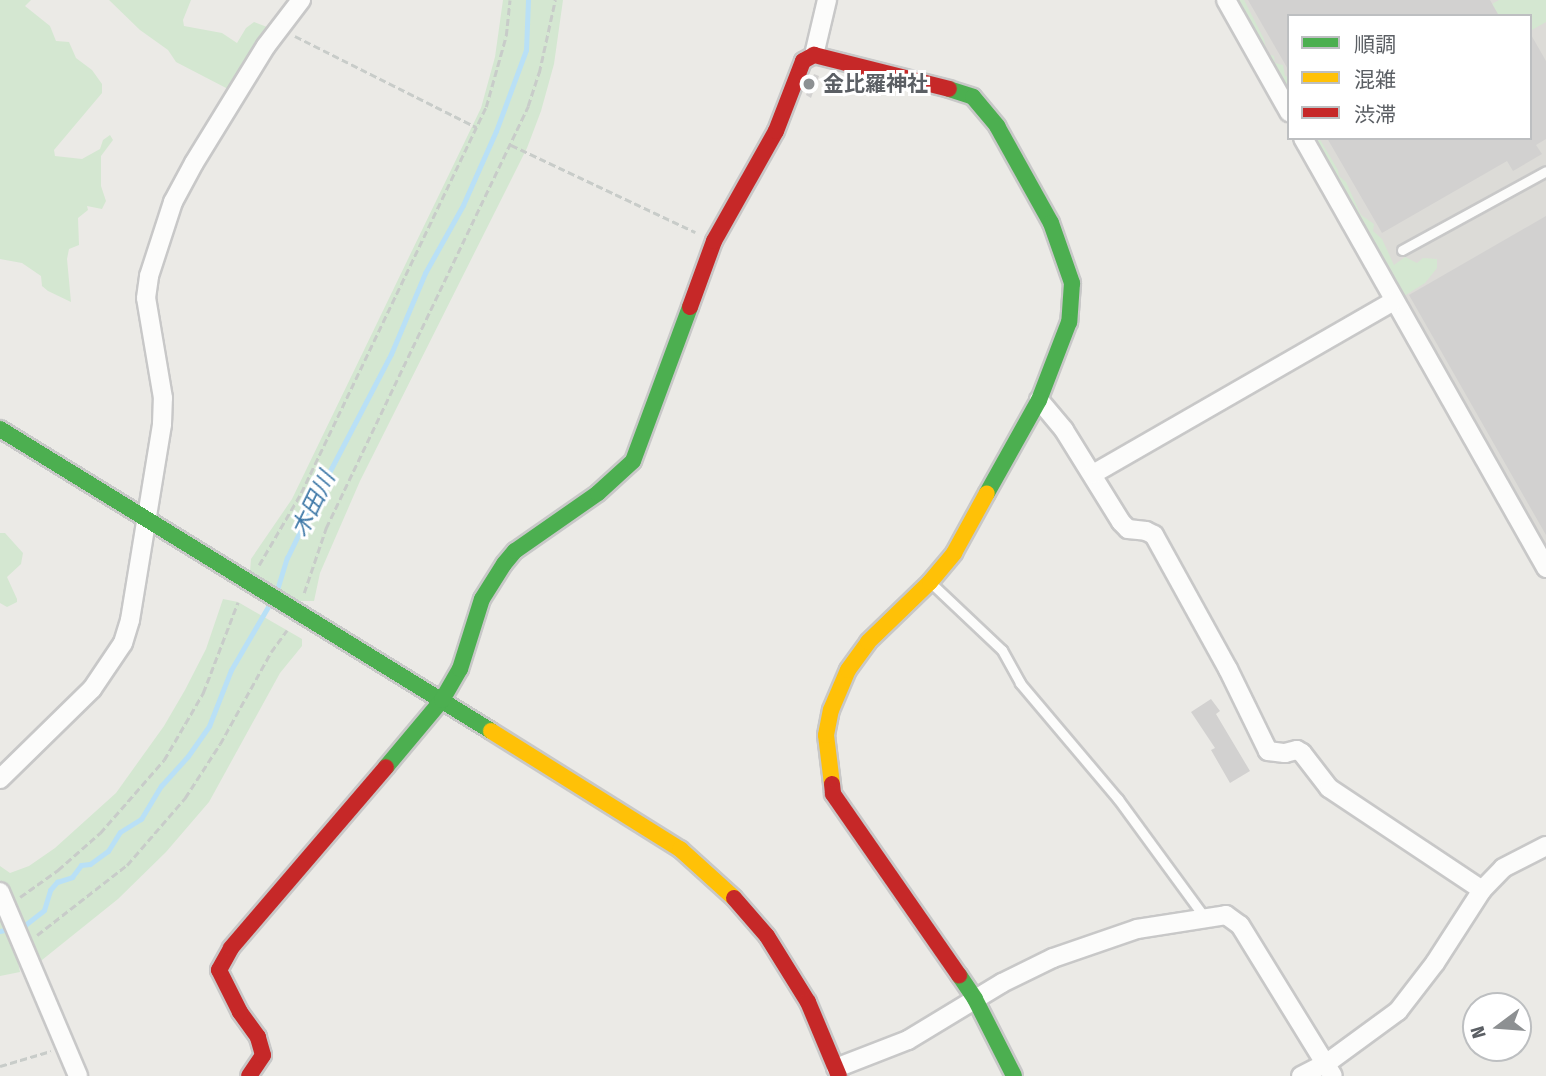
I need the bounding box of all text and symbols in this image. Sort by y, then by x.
legend [1287,14,1532,140]
text: 順調 [1354,32,1396,58]
text: 混雑 [1354,67,1396,93]
place label: 金比羅神社 [823,71,928,97]
marker: 金比羅神社 [801,76,817,92]
text: 渋滞 [1354,102,1396,128]
water label: 木田川 [285,467,341,541]
north arrow [1462,992,1532,1062]
text: N [1466,1024,1491,1041]

